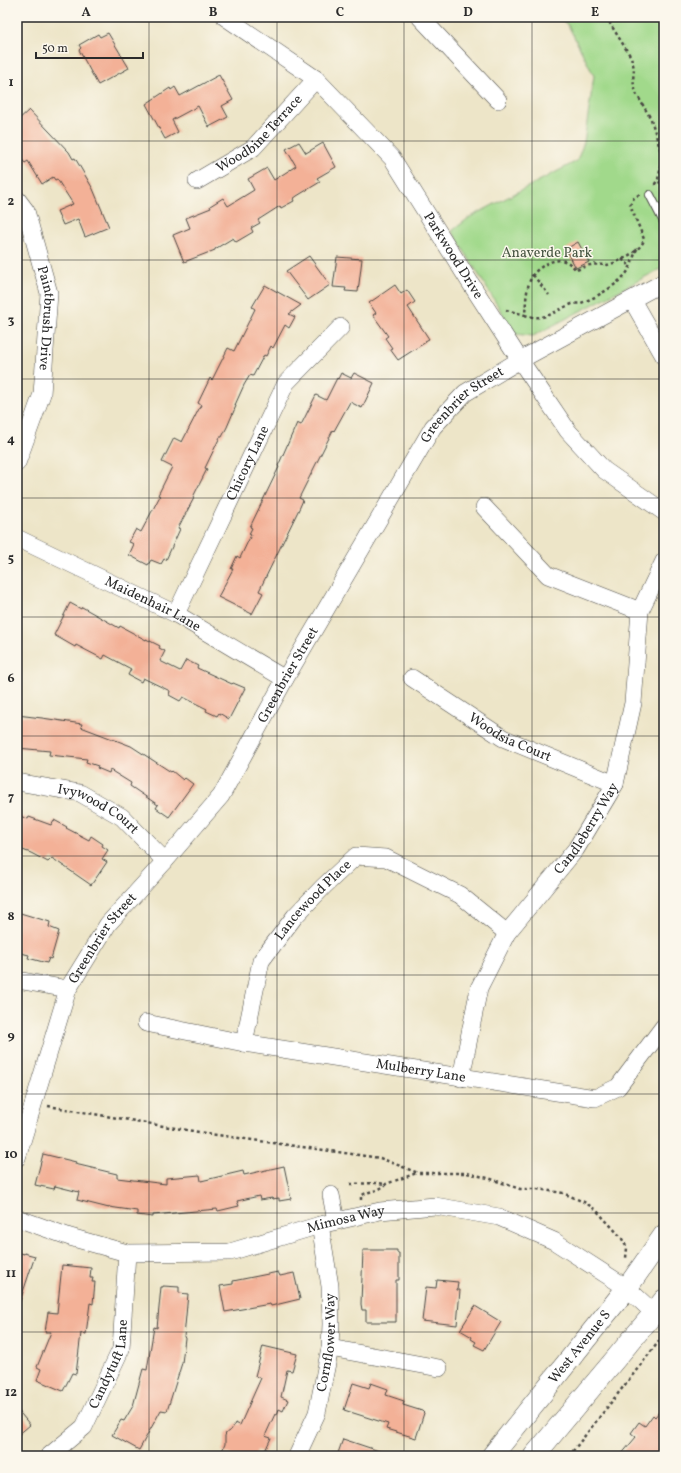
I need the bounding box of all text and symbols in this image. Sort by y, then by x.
text: A [81,4,91,22]
text: B [209,4,218,22]
text: C [336,4,344,22]
text: D [463,4,473,22]
text: E [591,4,599,22]
scale bar [36,34,143,60]
text: 50 m [42,41,68,57]
text: 1 [8,74,14,92]
street label: Woodbine Terrace [213,90,307,177]
text: 2 [8,193,15,211]
street label: Parkwood Drive [419,209,488,303]
park label: Anaverde Park [502,244,593,263]
street label: Paintbrush Drive [32,264,58,371]
text: 3 [8,312,15,330]
street label: Greenbrier Street [416,362,508,446]
street label: Chicory Lane [222,422,274,504]
text: 4 [7,431,15,449]
text: 5 [8,550,14,568]
street label: Maidenhair Lane [102,572,205,636]
street label: Greenbrier Street [253,623,323,726]
text: 6 [7,670,15,688]
street label: Woodsia Court [465,708,554,766]
street label: Candleberry Way [549,779,623,878]
street label: Ivywood Court [56,780,143,838]
text: 7 [8,789,14,807]
street label: Lancewood Place [270,855,356,944]
street label: Greenbrier Street [64,889,141,987]
text: 8 [7,908,15,926]
text: 9 [7,1027,15,1045]
street label: Mulberry Lane [375,1054,467,1087]
text: 10 [4,1146,18,1164]
street label: Mimosa Way [305,1201,386,1238]
text: 11 [6,1265,16,1283]
street label: Cornflower Way [312,1292,341,1394]
street label: West Avenue S [544,1306,615,1388]
street label: Candytuft Lane [84,1318,132,1412]
text: 12 [5,1384,17,1402]

